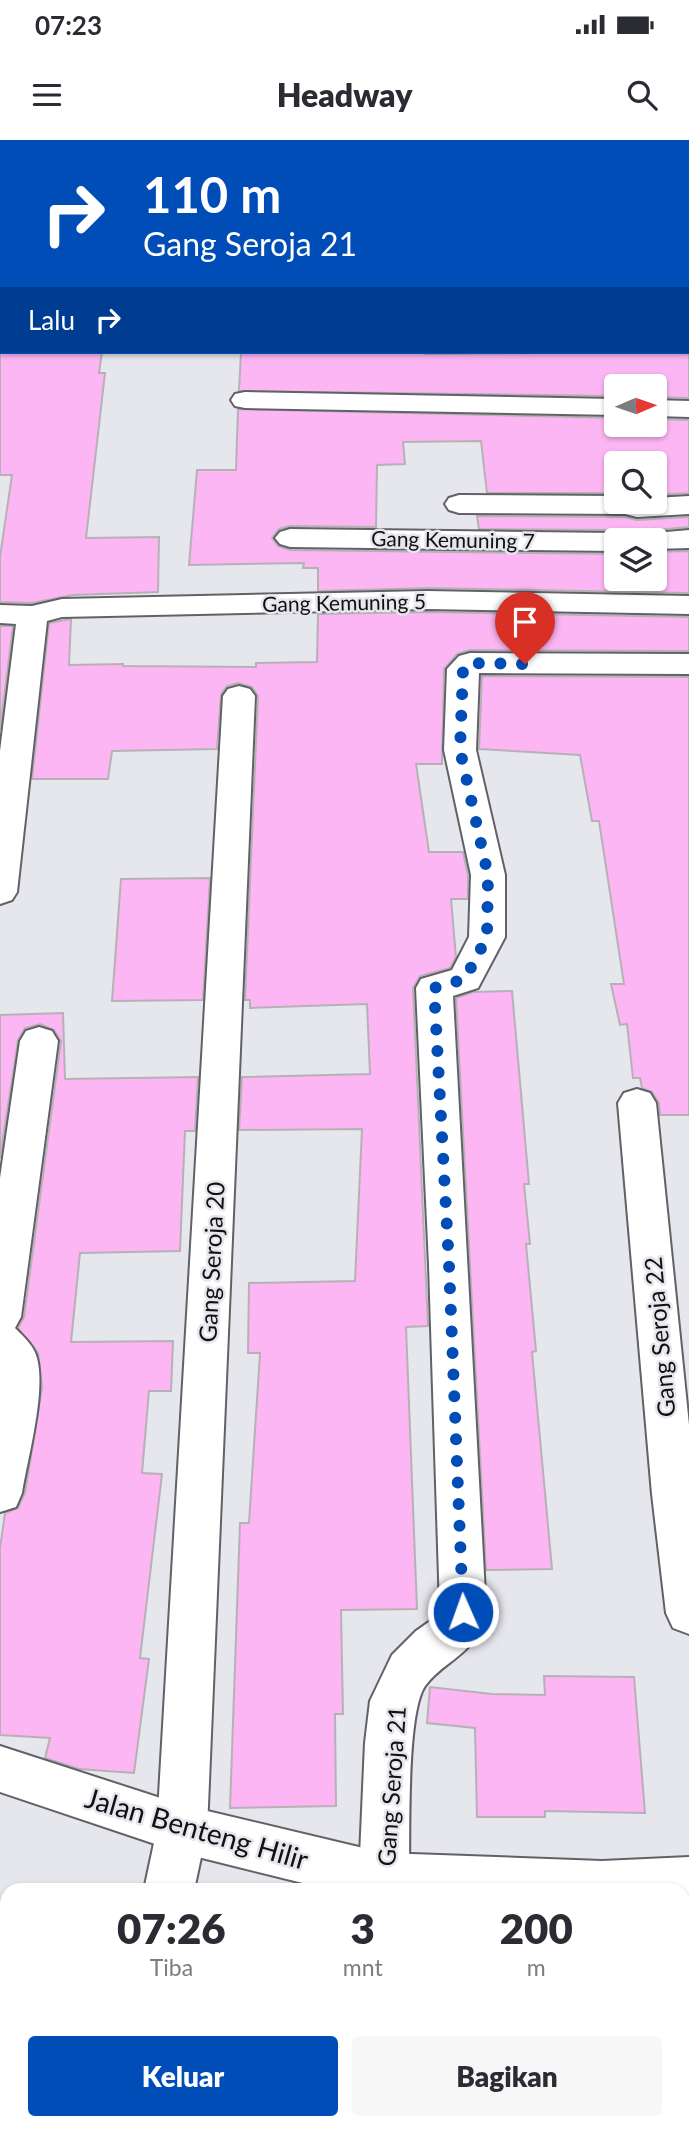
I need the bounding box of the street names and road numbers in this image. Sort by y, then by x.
street label: Gang Kemuning 7 [371,525,535,553]
street label: Gang Kemuning 5 [262,588,426,616]
street label: Gang Seroja 20 [192,1181,230,1343]
street label: Gang Seroja 22 [638,1256,680,1418]
street label: Gang Seroja 21 [371,1705,411,1867]
street label: Jalan Benteng Hilir [82,1780,312,1876]

